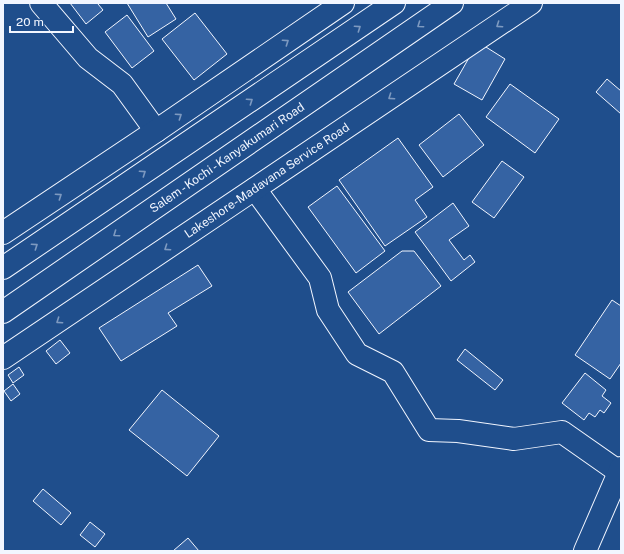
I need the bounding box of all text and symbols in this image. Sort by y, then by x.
scale bar [10,8,73,34]
text: 20 m [16,15,44,29]
one-way arrow [417,20,424,27]
one-way arrow [496,20,503,27]
one-way arrow [354,25,361,33]
one-way arrow [281,40,288,47]
one-way arrow [388,92,395,99]
one-way arrow [246,98,253,105]
street label: Salem - Kochi - Kanyakumari Road [147,100,307,216]
one-way arrow [174,114,181,121]
street label: Lakeshore-Madavana Service Road [182,120,352,241]
one-way arrow [139,171,146,178]
one-way arrow [55,193,62,201]
one-way arrow [114,229,121,236]
one-way arrow [31,243,38,251]
one-way arrow [164,243,171,250]
one-way arrow [56,316,63,323]

